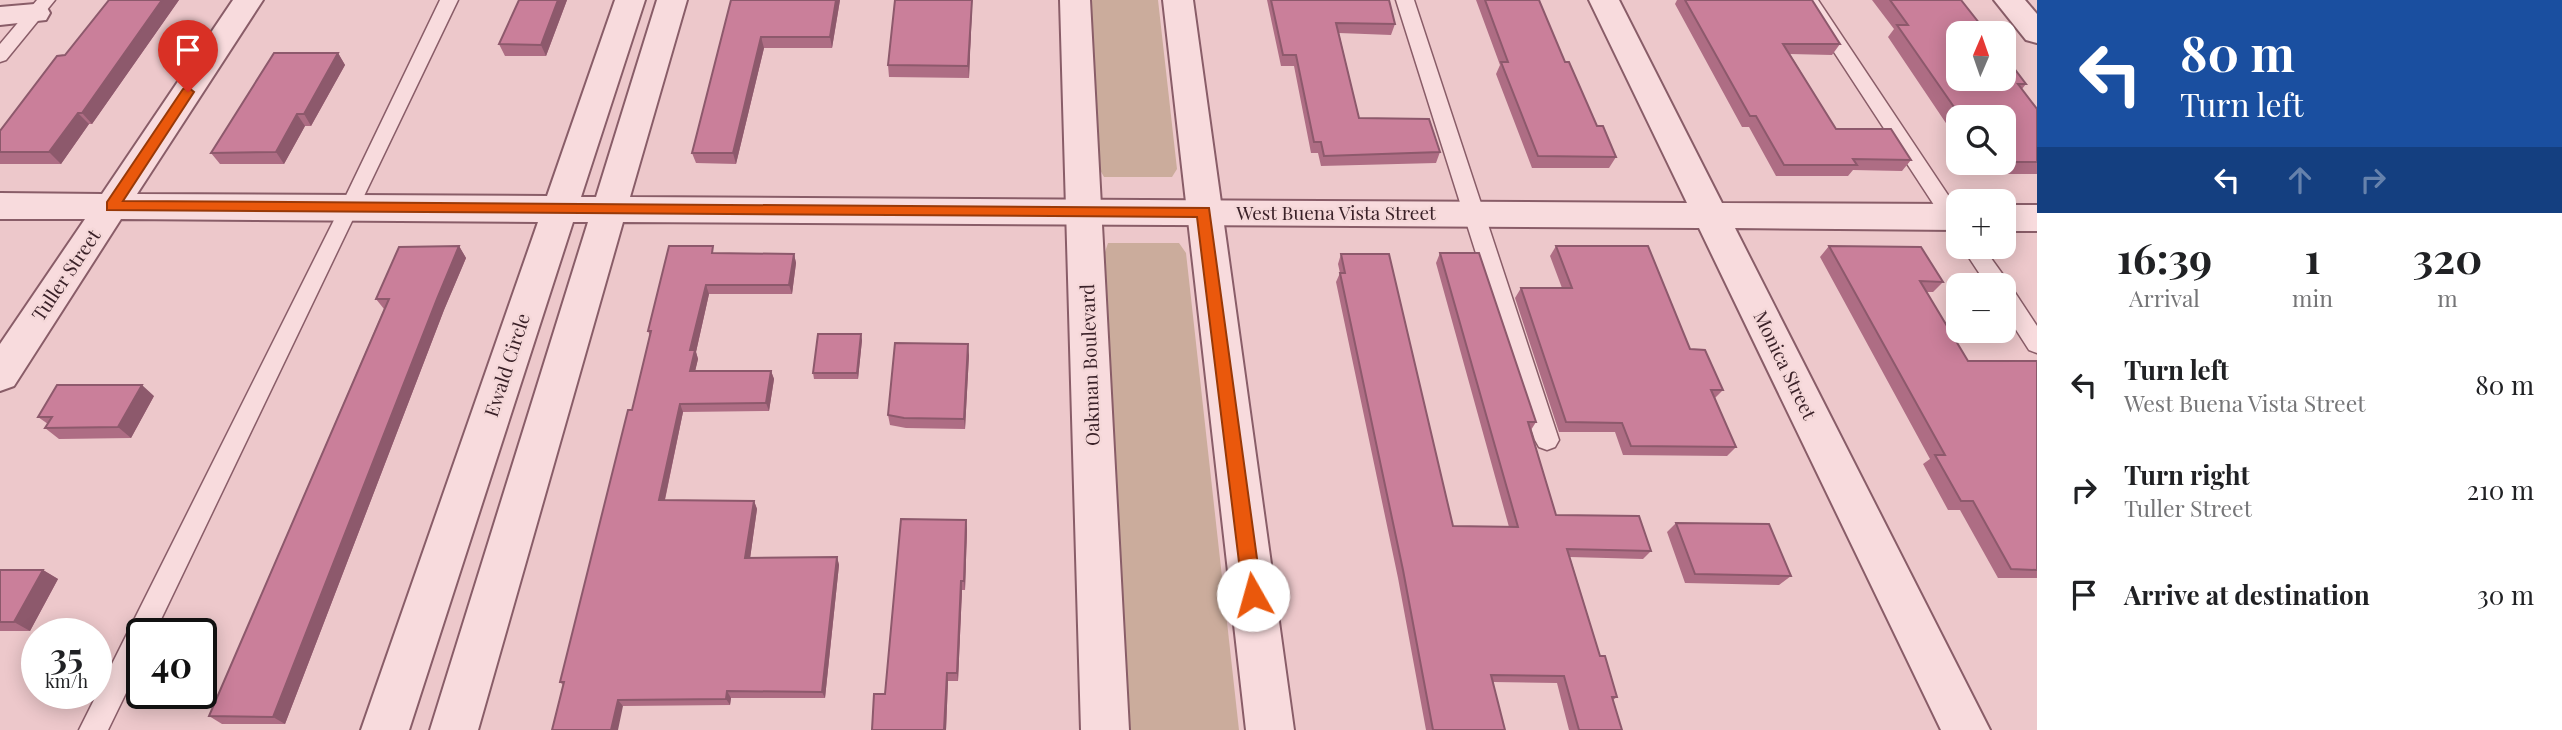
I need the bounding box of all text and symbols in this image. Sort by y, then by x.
text: 80 m [2180,19,2295,84]
pin [158,20,218,92]
north arrow [1946,21,2016,91]
map controls [1946,21,2016,343]
icon: left [2065,28,2156,119]
icon: arrive [169,31,207,69]
text: Turn left [2180,82,2304,125]
button: search [1946,105,2016,175]
icon: left [2208,161,2246,199]
icon: ahead [2281,161,2319,199]
icon: right [2354,161,2392,199]
button: + [1946,189,2016,259]
street label: West Buena Vista Street [1235,199,1436,225]
street label: Tuller Street [25,223,106,325]
text: 16:39 [2117,229,2212,285]
text: 1 [2304,229,2321,285]
text: 320 [2413,229,2482,285]
button: − [1946,273,2016,343]
text: Arrival [2129,282,2200,313]
text: min [2292,282,2333,313]
text: m [2437,282,2458,313]
street label: Oakman Boulevard [1073,284,1105,447]
street label: Monica Street [1748,306,1824,423]
street label: Ewald Circle [477,310,535,420]
text: Turn left [2124,352,2229,387]
icon: left [2065,366,2103,404]
text: 80 m [2475,367,2534,402]
text: West Buena Vista Street [2124,387,2365,418]
text: Turn right [2124,457,2250,492]
icon: right [2065,471,2103,509]
text: 210 m [2467,472,2534,507]
text: Tuller Street [2124,492,2252,523]
position arrow [1216,558,1290,632]
icon: arrive [2065,576,2103,614]
text: Arrive at destination [2124,577,2370,612]
text: 30 m [2477,577,2534,612]
speed limit sign: 40 [126,618,217,709]
text: 35 [50,631,83,678]
text: km/h [45,669,88,693]

